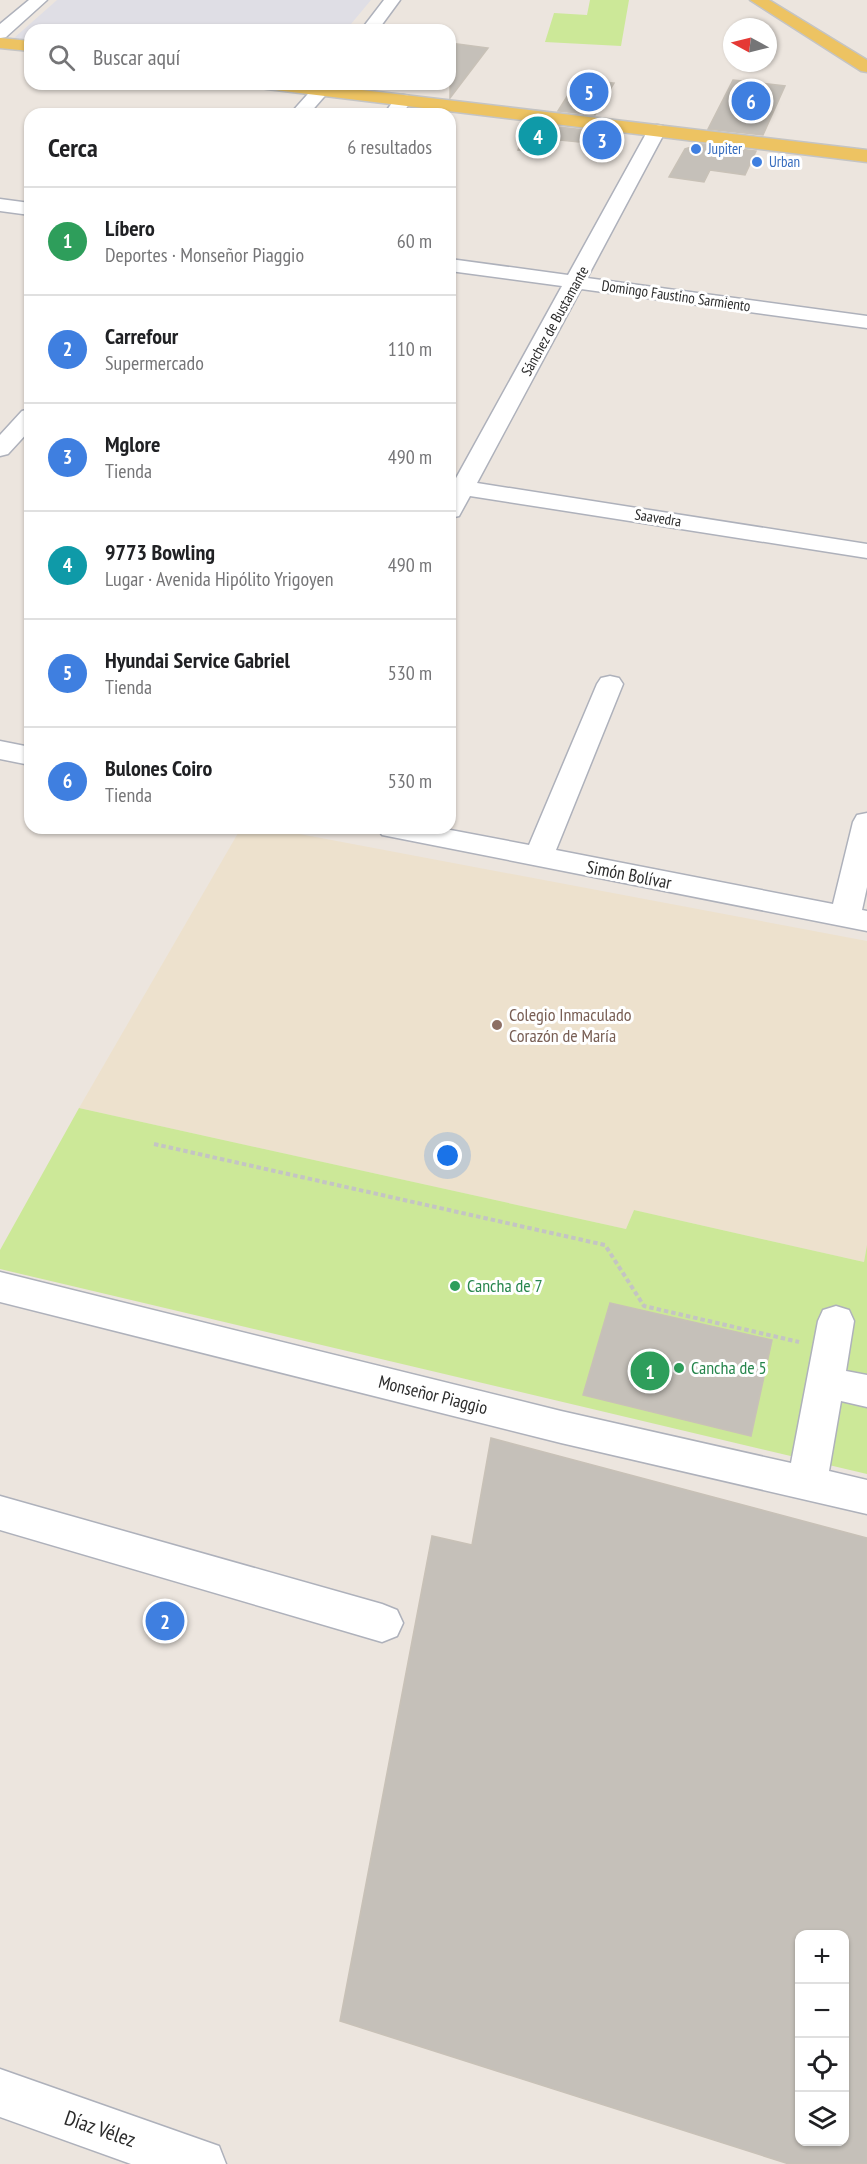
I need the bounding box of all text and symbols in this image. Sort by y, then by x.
north arrow [723,18,777,72]
search box [24,24,456,90]
icon: search [45,41,78,74]
text: Buscar aquí [93,43,180,71]
pin: 5 [570,70,608,115]
pin: 6 [732,78,771,124]
pin: 4 [518,114,558,158]
pin: 3 [582,118,622,162]
text: Cerca [48,131,98,164]
text: 6 resultados [347,134,432,160]
place label: Jupiter [707,139,743,158]
marker: Jupiter [689,142,703,156]
place label: Urban [769,152,800,171]
marker: Urban [750,155,764,169]
text: Líbero [105,214,155,242]
text: 1 [63,228,72,254]
text: 60 m [397,228,432,254]
text: Deportes · Monseñor Piaggio [105,242,304,268]
street label: Sánchez de Bustamante [517,263,593,379]
street label: Domingo Faustino Sarmiento [600,276,752,315]
text: Carrefour [105,322,178,350]
text: 2 [63,336,72,362]
text: 110 m [388,336,432,362]
text: Supermercado [105,350,204,376]
text: Mglore [105,430,160,458]
text: 3 [63,444,72,470]
text: 490 m [388,444,432,470]
text: Tienda [105,458,152,484]
street label: Saavedra [633,504,683,531]
text: 9773 Bowling [105,538,215,566]
text: 4 [63,552,72,578]
text: 490 m [388,552,432,578]
text: Lugar · Avenida Hipólito Yrigoyen [105,566,333,592]
text: Hyundai Service Gabriel [105,646,290,674]
text: 5 [63,660,72,686]
text: 530 m [388,660,432,686]
text: Tienda [105,674,152,700]
text: Bulones Coiro [105,754,212,782]
text: 6 [63,768,72,794]
text: 530 m [388,768,432,794]
text: Tienda [105,782,152,808]
street label: Simón Bolívar [585,855,674,894]
place label: Colegio Inmaculado Corazón de María [509,1003,632,1047]
marker: Colegio Inmaculado Corazón de María [490,1018,504,1032]
your location [433,1141,462,1170]
place label: Cancha de 7 [467,1274,543,1297]
marker: Cancha de 7 [448,1279,462,1293]
pin: 1 [630,1348,670,1394]
place label: Cancha de 5 [691,1356,767,1379]
marker: Cancha de 5 [672,1361,686,1375]
street label: Monseñor Piaggio [376,1370,490,1419]
pin: 2 [146,1598,184,1644]
map controls [795,1930,849,2146]
button: + [795,1930,849,1984]
button: − [795,1984,849,2038]
button: locate [795,2038,849,2092]
button: layers [795,2092,849,2146]
street label: Díaz Vélez [61,2104,139,2153]

